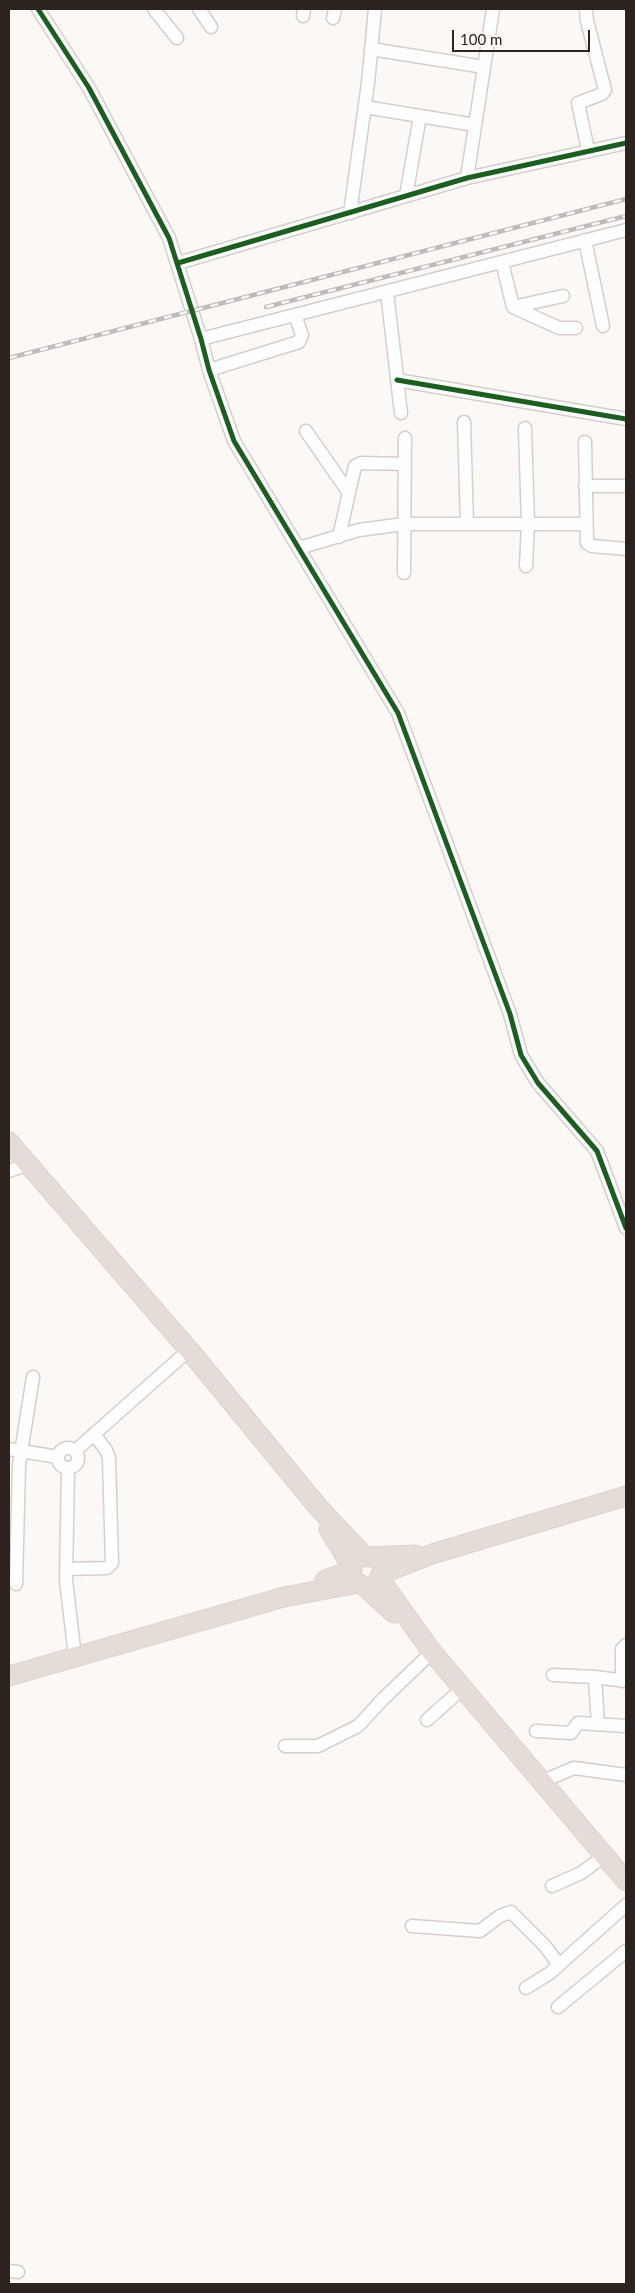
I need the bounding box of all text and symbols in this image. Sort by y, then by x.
scale bar [455,20,592,52]
text: 100 m [460,30,502,48]

